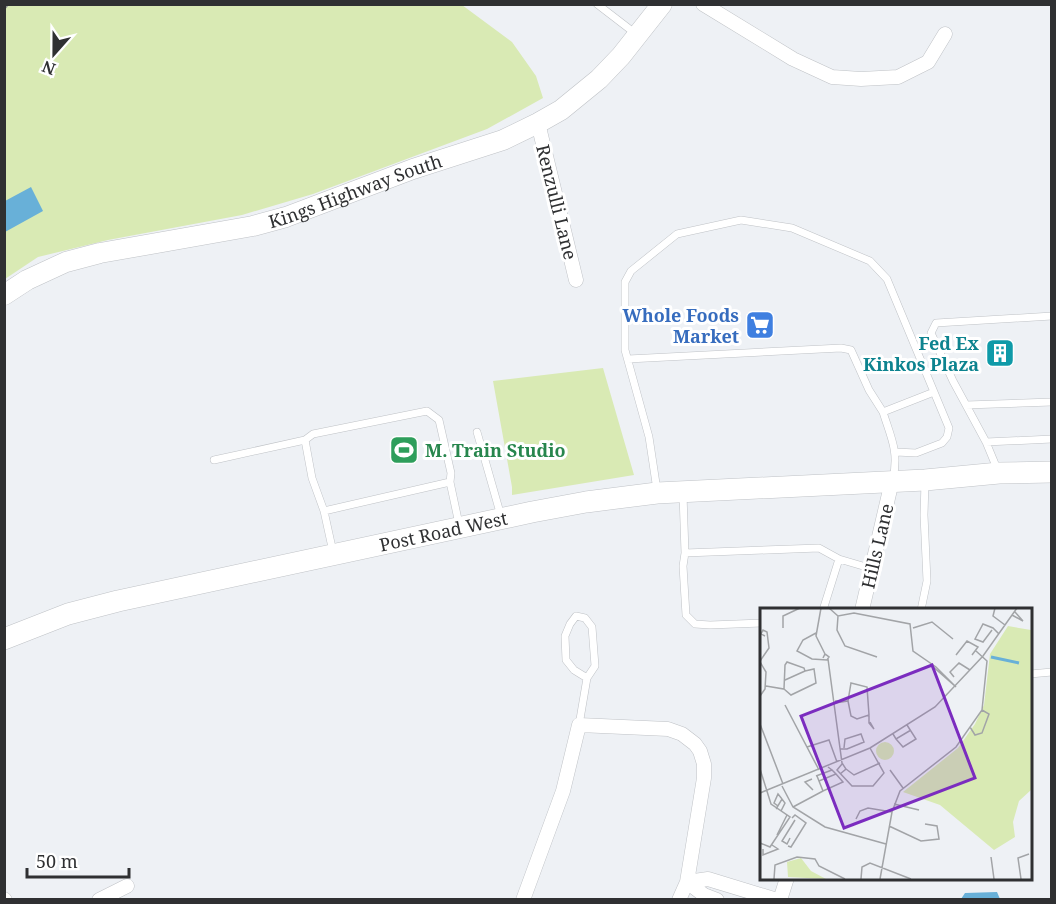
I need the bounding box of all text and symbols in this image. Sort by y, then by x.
north arrow [24,24,84,84]
text: N [38,55,58,81]
street label: Renzulli Lane [531,142,583,262]
street label: Kings Highway South [266,148,445,233]
place label: Whole Foods Market [623,303,739,348]
supermarket icon: Whole Foods Market [744,309,776,341]
place label: Fed Ex Kinkos Plaza [863,331,979,376]
building icon: Fed Ex Kinkos Plaza [984,337,1016,369]
sports icon: M. Train Studio [388,434,420,466]
place label: M. Train Studio [425,438,566,462]
street label: Hills Lane [856,501,898,591]
street label: Post Road West [377,506,509,557]
inset map [760,608,1032,880]
scale bar [27,841,129,879]
text: 50 m [36,849,78,873]

